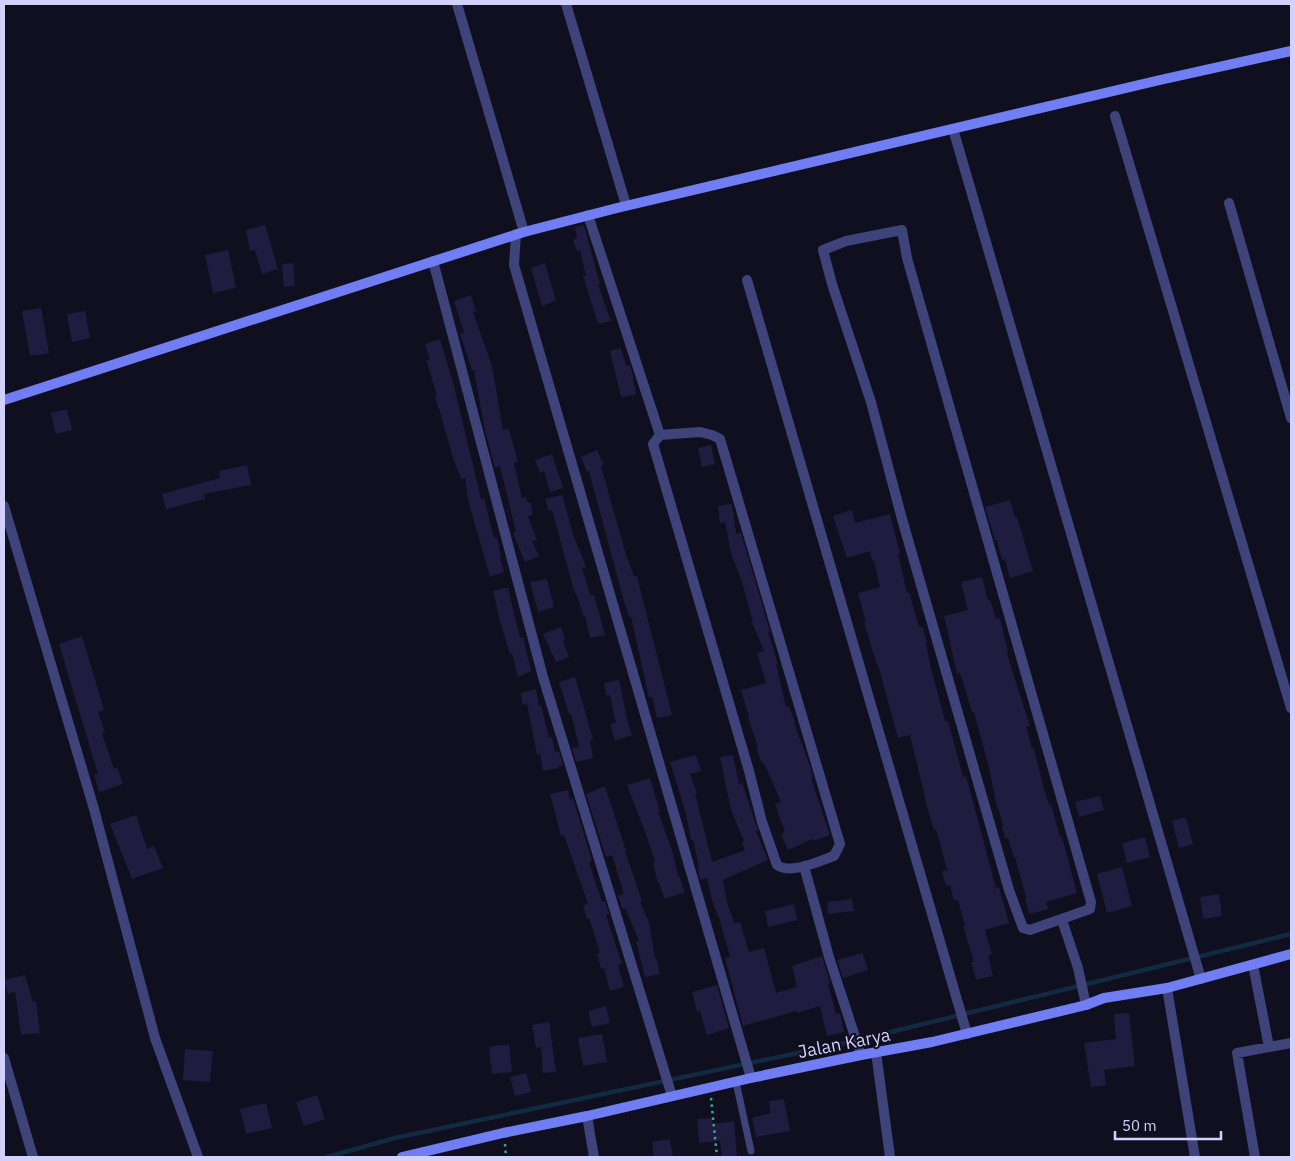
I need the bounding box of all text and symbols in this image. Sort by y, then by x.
street label: Jalan Karya [796,1023,893,1063]
scale bar [1115,1108,1221,1140]
text: 50 m [1122,1116,1157,1135]

